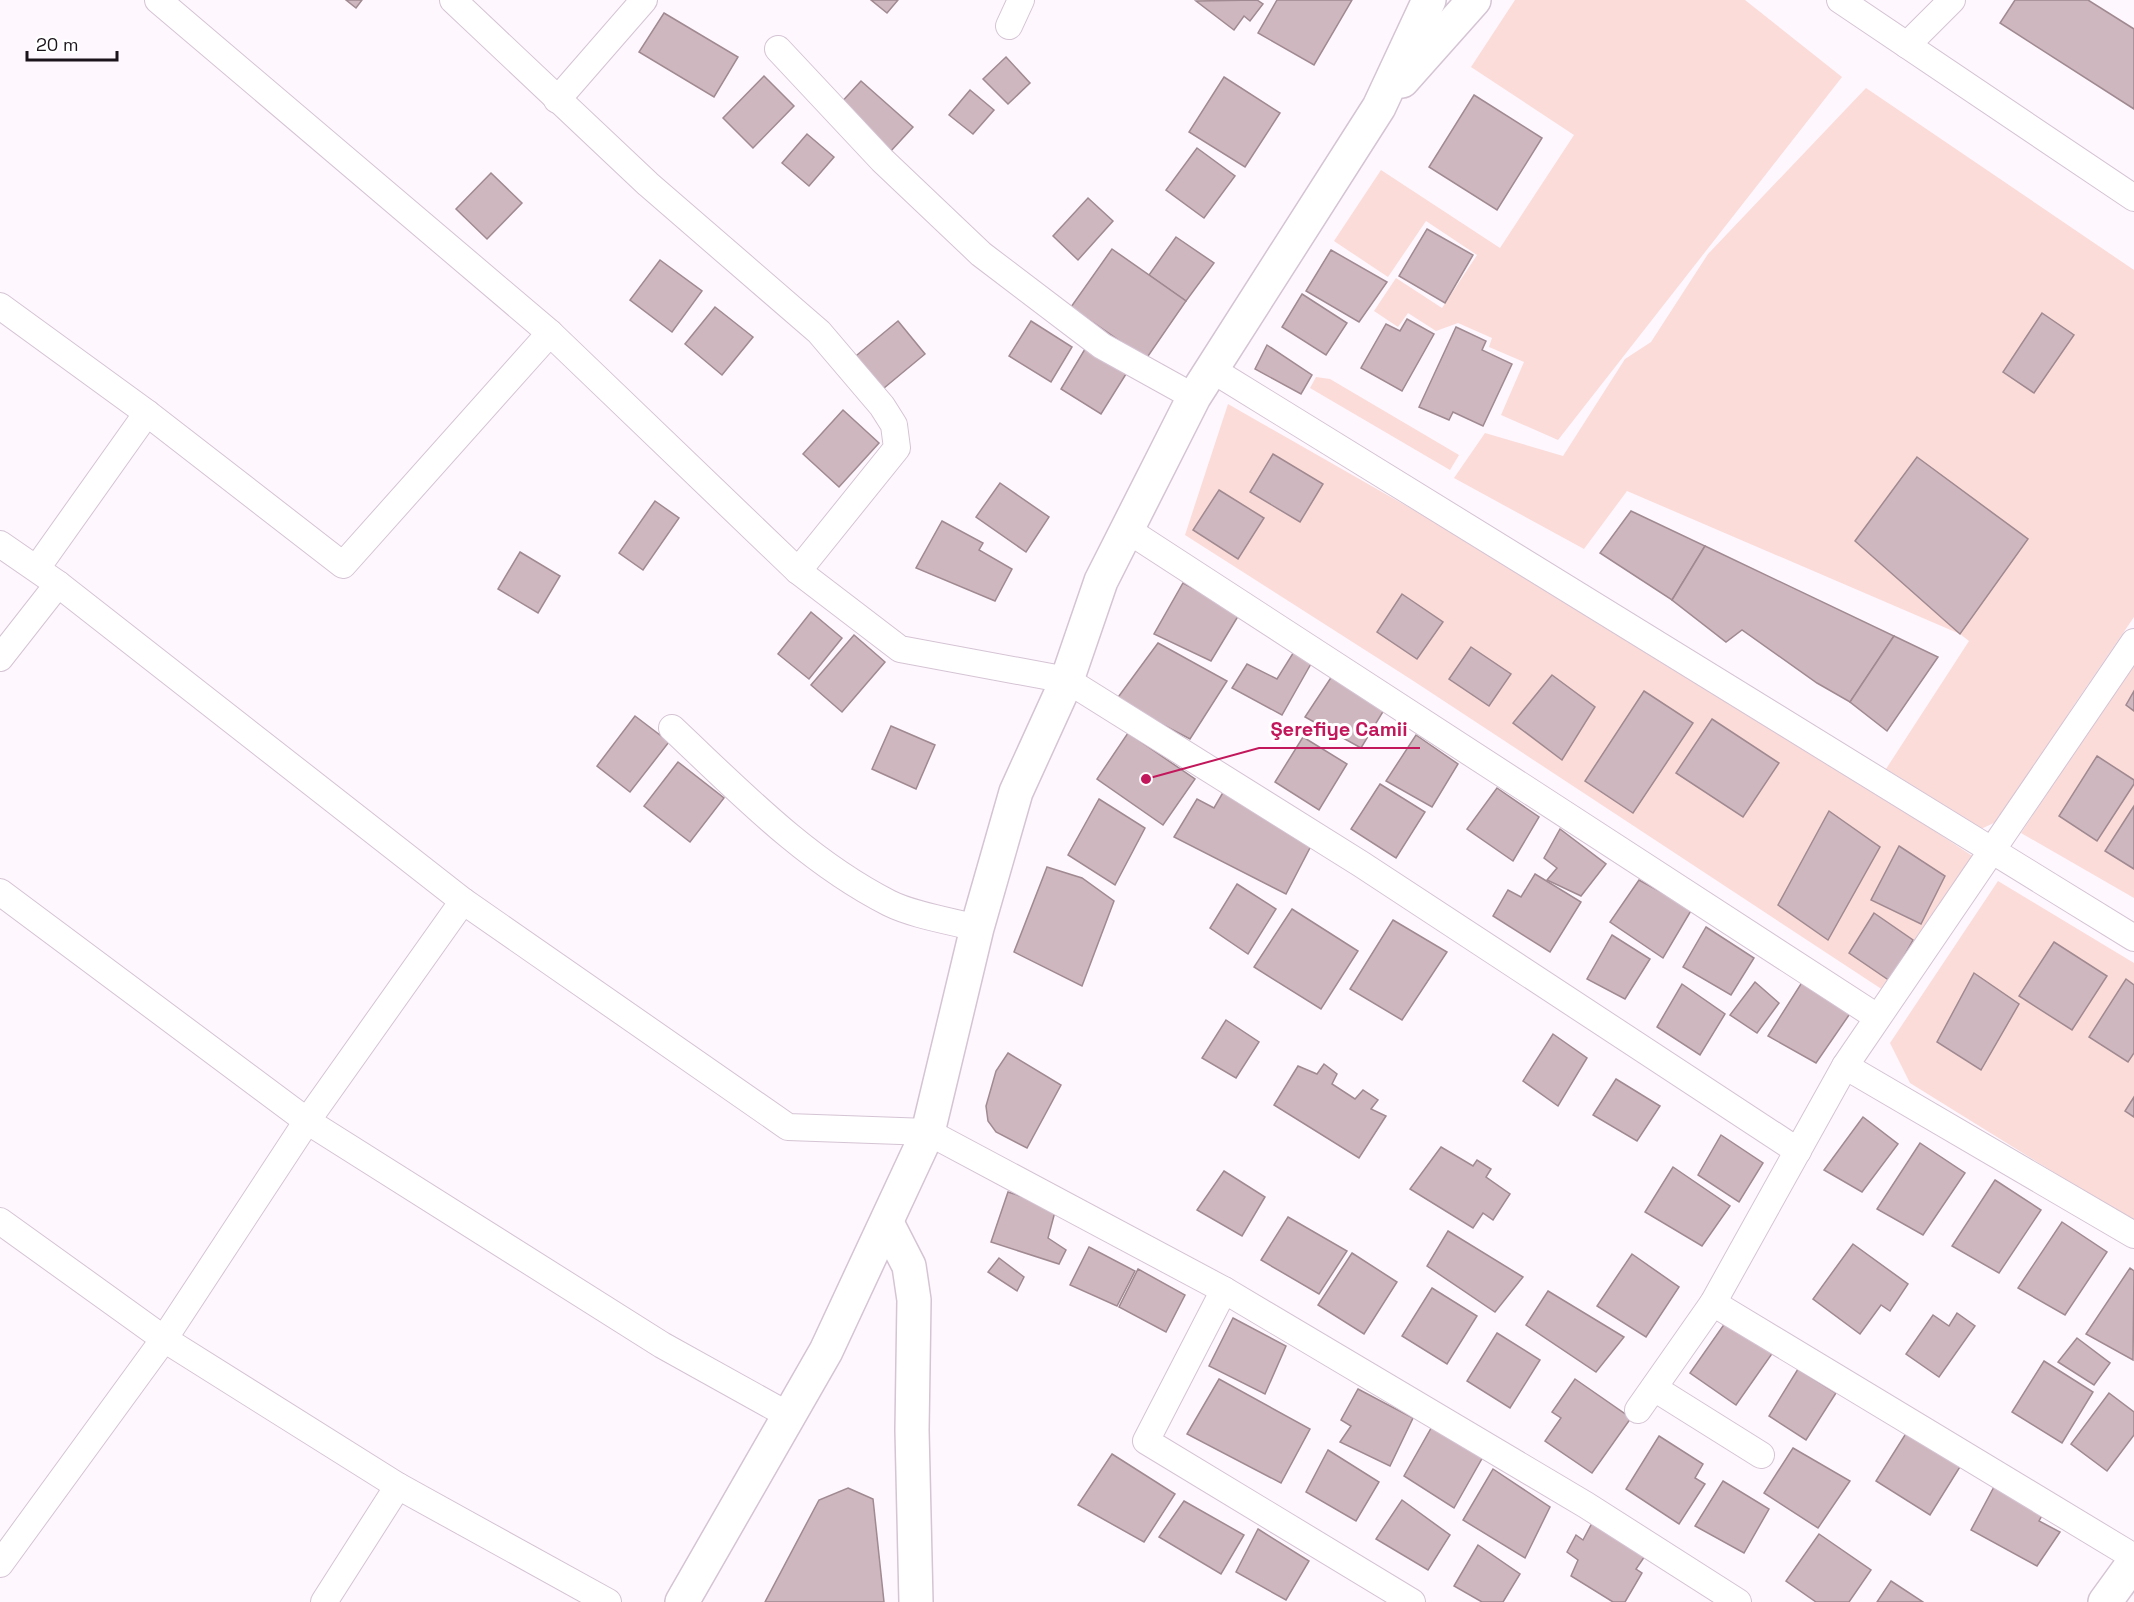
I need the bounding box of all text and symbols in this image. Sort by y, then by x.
scale bar [27,24,117,62]
text: 20 m [36,33,79,56]
callout: Şerefiye Camii [1259,710,1420,748]
text: Şerefiye Camii [1270,716,1408,742]

